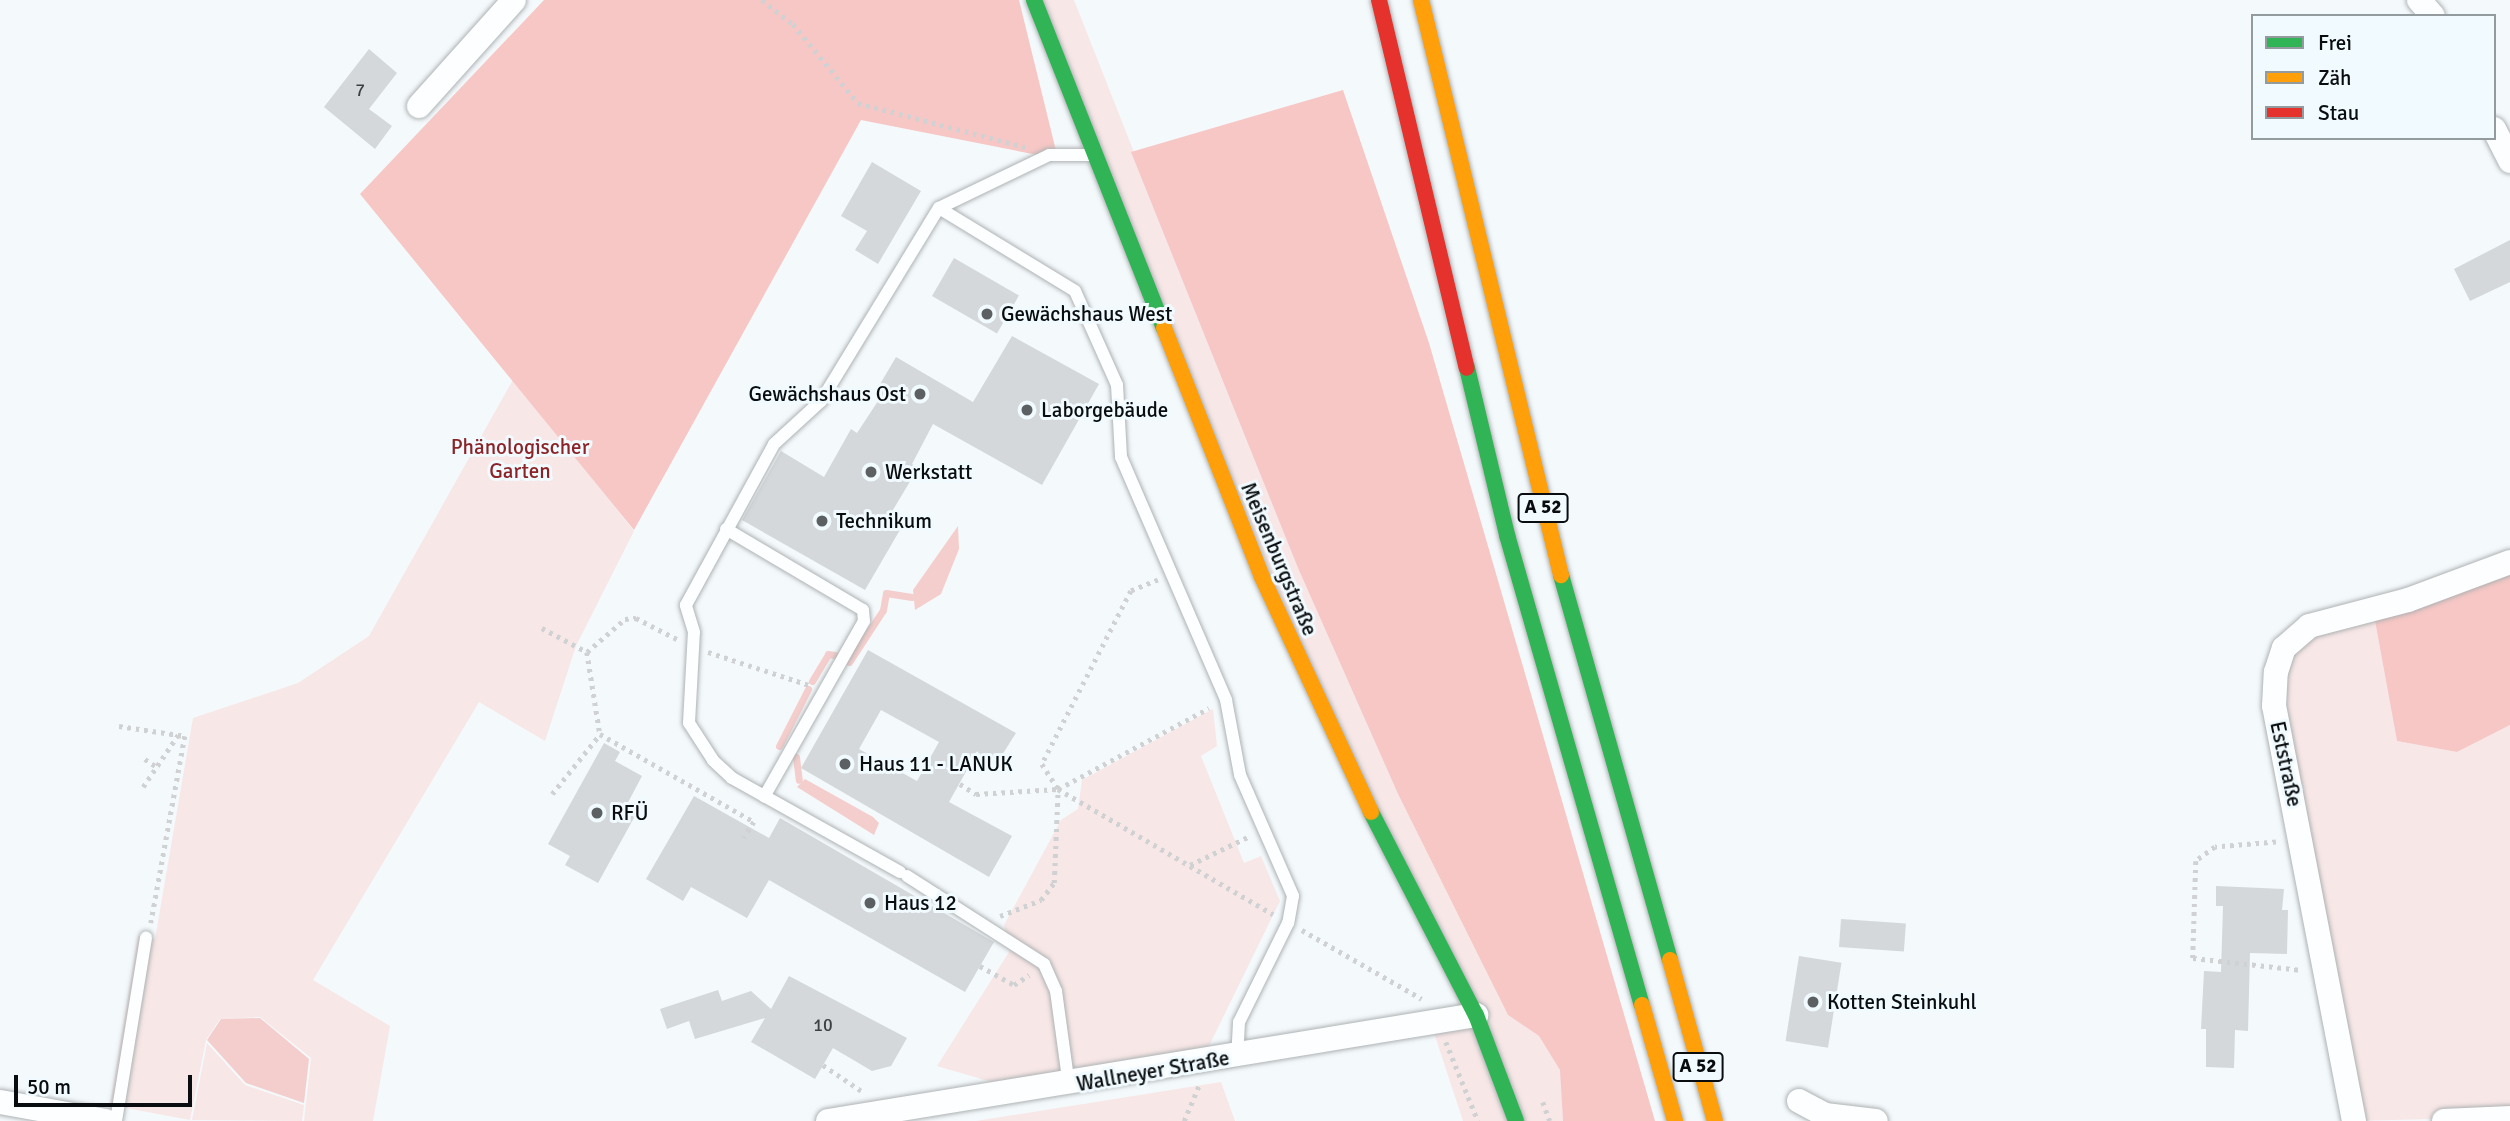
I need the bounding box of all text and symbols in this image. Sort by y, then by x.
legend [2251,14,2496,140]
text: Frei [2318,30,2352,56]
text: Zäh [2318,65,2352,91]
house number: 7 [355,79,365,101]
text: Stau [2318,100,2359,126]
place label: Gewächshaus West [1001,301,1172,327]
marker: Gewächshaus West [979,306,995,322]
place label: Gewächshaus Ost [748,381,906,407]
marker: Gewächshaus Ost [912,386,928,402]
place label: Laborgebäude [1041,397,1168,423]
marker: Laborgebäude [1019,402,1035,418]
park label: Phänologischer Garten [451,434,589,484]
place label: Werkstatt [885,459,972,485]
marker: Werkstatt [863,464,879,480]
street label: Meisenburgstraße [1235,479,1323,639]
road number: A 52 [1517,492,1569,524]
place label: Technikum [836,508,932,534]
marker: Technikum [814,513,830,529]
street label: Eststraße [2265,719,2307,809]
place label: Haus 11 - LANUK [859,751,1013,777]
marker: Haus 11 - LANUK [837,756,853,772]
place label: RFÜ [611,800,649,826]
marker: RFÜ [589,805,605,821]
place label: Haus 12 [884,890,957,916]
marker: Haus 12 [862,895,878,911]
place label: Kotten Steinkuhl [1827,989,1977,1015]
marker: Kotten Steinkuhl [1805,994,1821,1010]
house number: 10 [813,1014,833,1036]
street label: Wallneyer Straße [1075,1045,1231,1097]
road number: A 52 [1672,1051,1724,1082]
scale bar [18,1062,196,1106]
text: 50 m [27,1074,71,1100]

